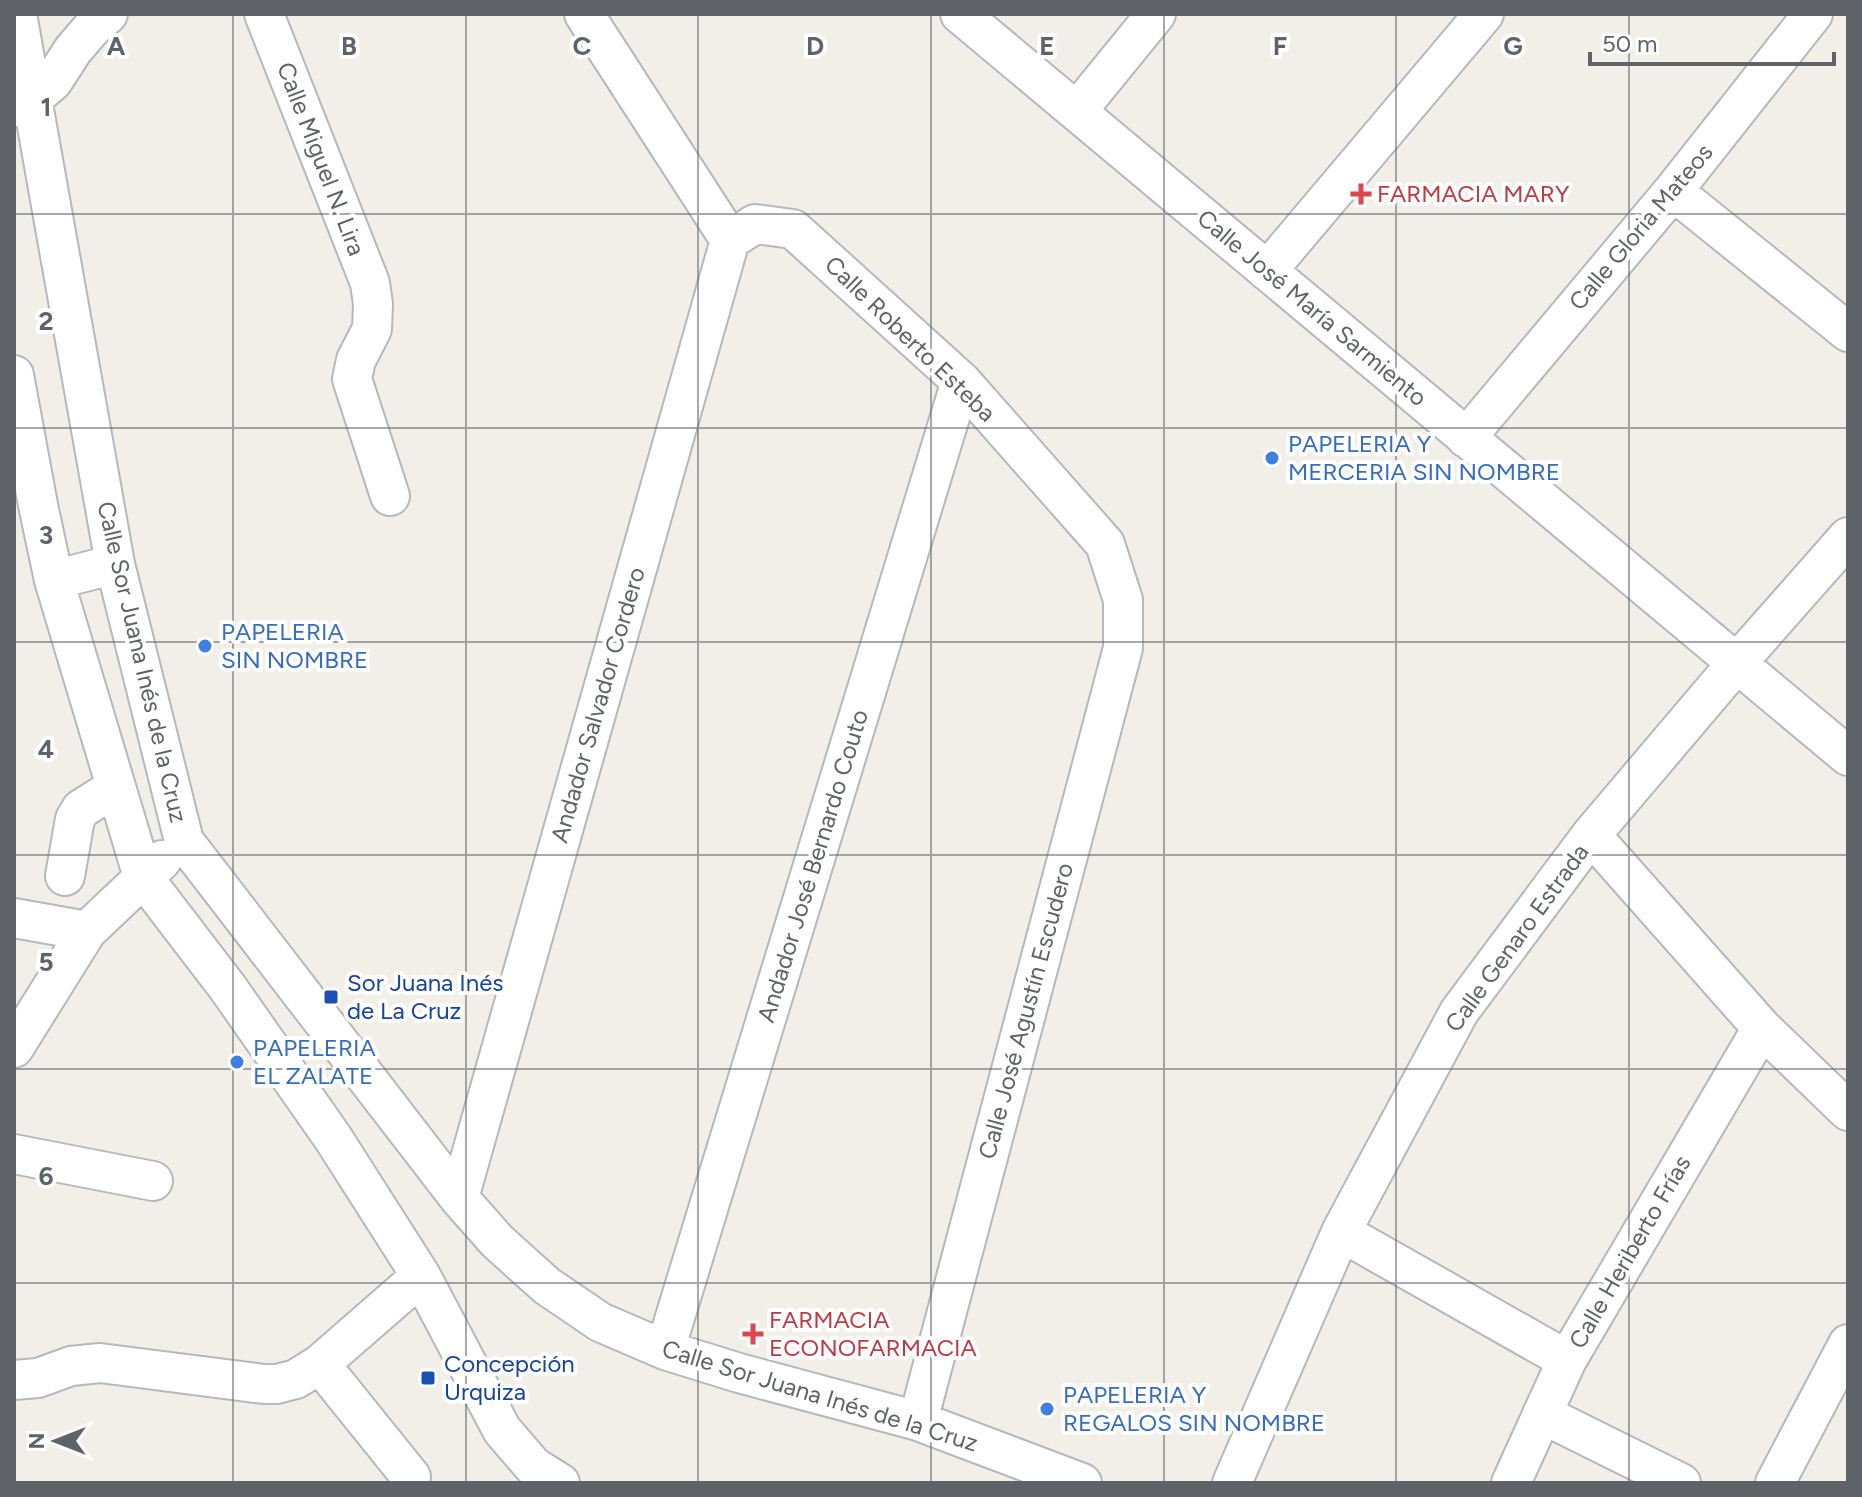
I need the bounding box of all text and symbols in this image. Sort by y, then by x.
scale bar [1590,16,1834,66]
text: 50 m [1602,29,1658,58]
text: A [107,30,126,62]
text: B [341,30,357,62]
text: C [573,30,592,62]
text: D [806,30,824,62]
text: E [1039,30,1055,62]
text: F [1273,30,1287,62]
text: G [1503,30,1523,62]
street label: Calle Miguel N. Lira [271,58,372,260]
text: 1 [41,91,51,123]
street label: Calle Gloria Mateos [1563,138,1719,316]
place label: FARMACIA MARY [1377,179,1570,208]
marker: FARMACIA MARY [1352,185,1370,203]
street label: Calle José María Sarmiento [1192,203,1433,412]
street label: Calle Roberto Esteba [819,250,1002,428]
text: 2 [38,305,54,337]
place label: PAPELERIA Y MERCERIA SIN NOMBRE [1288,429,1560,486]
marker: PAPELERIA Y MERCERIA SIN NOMBRE [1263,449,1281,467]
street label: Calle Sor Juana Inés de la Cruz [91,499,194,825]
text: 3 [39,519,53,551]
street label: Andador Salvador Cordero [544,564,651,846]
place label: PAPELERIA SIN NOMBRE [221,617,368,674]
marker: PAPELERIA SIN NOMBRE [196,637,214,655]
street label: Andador José Bernardo Couto [751,706,874,1026]
text: 4 [38,733,54,765]
street label: Calle Genaro Estrada [1439,838,1595,1037]
street label: Calle José Agustín Escudero [972,860,1079,1162]
text: 5 [38,946,54,978]
place label: Sor Juana Inés de La Cruz [347,968,503,1025]
marker: Sor Juana Inés de La Cruz [322,988,340,1006]
place label: PAPELERIA EL ZALATE [253,1033,376,1090]
marker: PAPELERIA EL ZALATE [228,1053,246,1071]
street label: Calle Heriberto Frías [1563,1150,1697,1353]
text: 6 [38,1160,54,1192]
place label: FARMACIA ECONOFARMACIA [769,1305,977,1362]
marker: FARMACIA ECONOFARMACIA [744,1325,762,1343]
street label: Calle Sor Juana Inés de la Cruz [659,1334,982,1457]
place label: Concepción Urquiza [444,1349,575,1406]
marker: Concepción Urquiza [419,1369,437,1387]
place label: PAPELERIA Y REGALOS SIN NOMBRE [1063,1380,1325,1437]
marker: PAPELERIA Y REGALOS SIN NOMBRE [1038,1400,1056,1418]
north arrow [16,1401,96,1481]
text: N [23,1432,50,1450]

